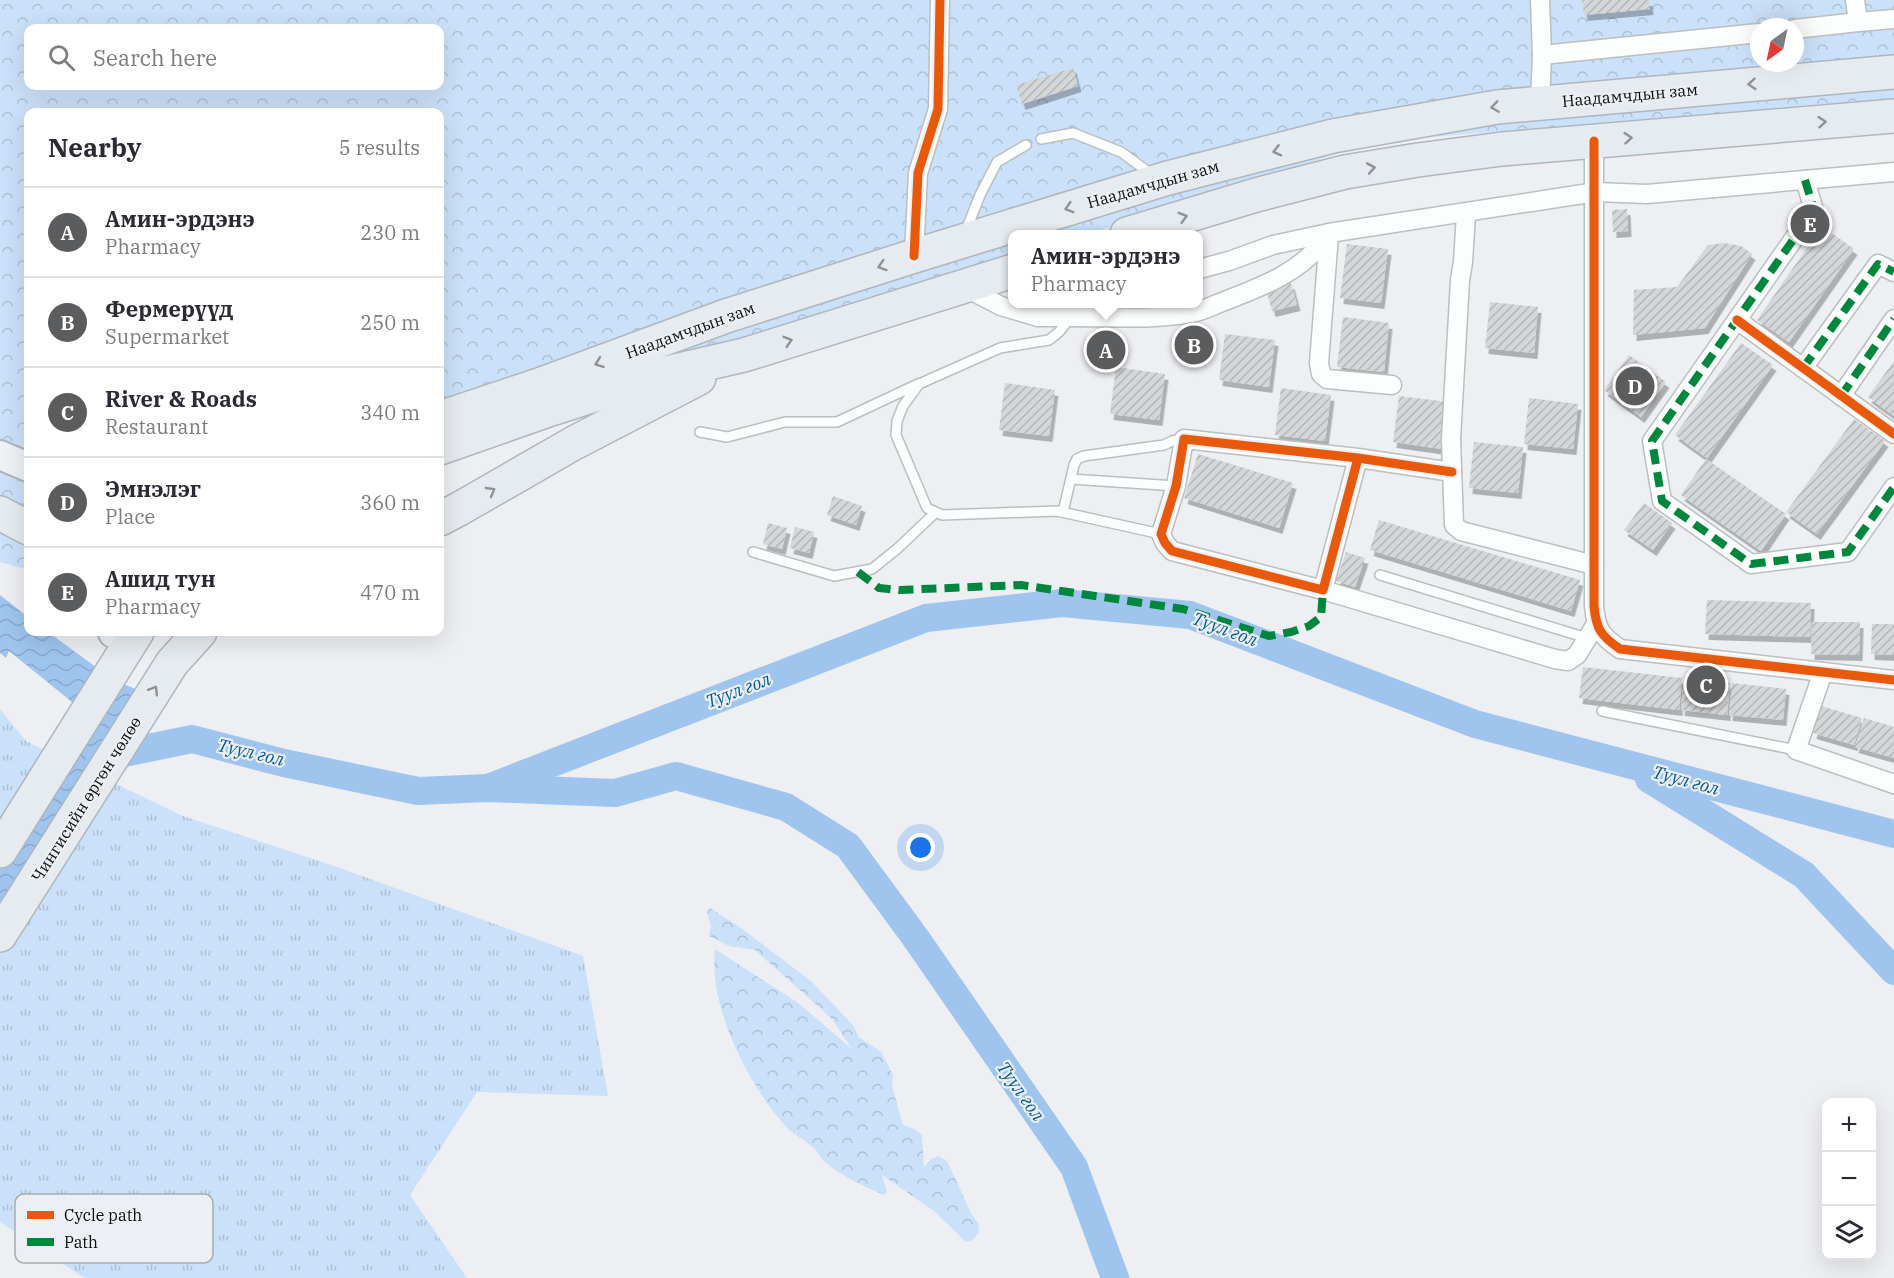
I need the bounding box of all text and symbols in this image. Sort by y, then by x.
north arrow [1750,18,1804,72]
search box [24,24,444,90]
icon: search [45,41,78,74]
text: Search here [93,43,217,72]
one-way arrow [1748,77,1757,90]
street label: Наадамчдын зам [1561,79,1699,111]
one-way arrow [1491,101,1500,113]
one-way arrow [1817,116,1826,129]
text: Nearby [48,130,142,164]
one-way arrow [1623,132,1632,145]
text: 5 results [339,134,420,161]
one-way arrow [1272,143,1282,156]
street label: Наадамчдын зам [1085,156,1221,212]
one-way arrow [1366,162,1376,175]
one-way arrow [1064,201,1075,214]
pin: E [1790,202,1830,246]
text: Амин-эрдэнэ [105,204,255,233]
one-way arrow [1177,212,1188,224]
text: A [61,219,74,246]
text: 230 m [360,219,420,246]
popup [1008,230,1203,308]
text: Pharmacy [105,233,201,260]
text: Амин-эрдэнэ [1031,241,1180,270]
one-way arrow [877,259,888,271]
text: Pharmacy [1031,270,1126,297]
text: Фермерүүд [105,294,233,323]
street label: Наадамчдын зам [622,297,758,363]
text: B [60,309,75,336]
text: 250 m [360,309,420,336]
pin: B [1174,322,1214,368]
text: Supermarket [105,323,229,350]
pin: A [1086,328,1126,372]
one-way arrow [782,336,793,348]
one-way arrow [594,355,604,368]
pin: D [1616,364,1654,408]
text: River & Roads [105,384,257,413]
text: C [61,399,74,426]
text: 340 m [360,399,420,426]
text: Restaurant [105,413,208,440]
text: Эмнэлэг [105,474,201,503]
one-way arrow [485,487,495,498]
text: D [60,489,75,516]
text: 360 m [360,489,420,516]
text: Place [105,503,155,530]
text: Ашид тун [105,564,216,593]
text: E [61,579,74,606]
text: 470 m [360,579,420,606]
text: Pharmacy [105,593,201,620]
water label: Туул гол [1189,607,1262,652]
pin: C [1686,662,1726,708]
water label: Туул гол [702,667,774,713]
one-way arrow [147,686,158,697]
street label: Чингисийн өргөн чөлөө [27,713,145,885]
water label: Туул гол [215,733,287,771]
water label: Туул гол [1650,760,1722,800]
your location [906,833,935,862]
water label: Туул гол [992,1057,1050,1126]
map controls [1822,1098,1876,1260]
button: + [1822,1098,1876,1152]
button: − [1822,1152,1876,1206]
legend [15,1194,213,1263]
text: Cycle path [64,1205,142,1225]
button: layers [1822,1206,1876,1260]
text: Path [64,1232,98,1252]

